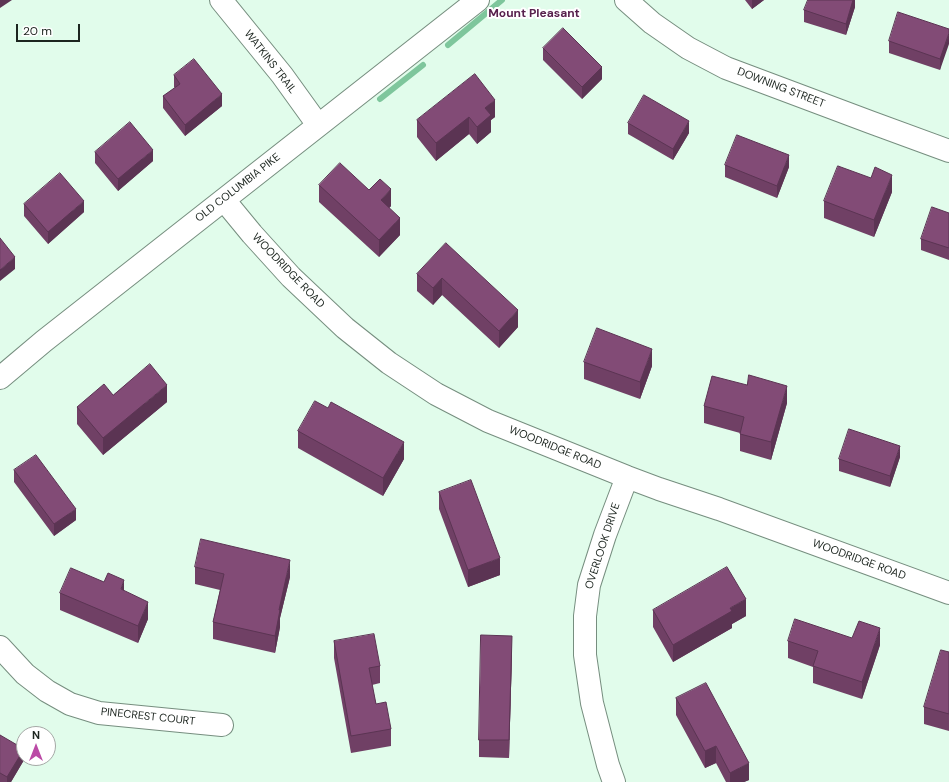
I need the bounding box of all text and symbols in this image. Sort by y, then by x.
district label: Mount Pleasant [488,7,580,21]
scale bar [18,16,82,42]
text: 20 m [23,23,52,39]
street label: WATKINS TRAIL [241,28,299,96]
street label: DOWNING STREET [735,65,827,111]
street label: OLD COLUMBIA PIKE [193,151,283,225]
street label: WOODRIDGE ROAD [249,231,327,311]
street label: WOODRIDGE ROAD [507,423,603,473]
street label: OVERLOOK DRIVE [583,501,623,591]
street label: WOODRIDGE ROAD [810,537,908,583]
street label: PINECREST COURT [100,705,196,729]
north arrow [16,726,56,766]
text: N [32,728,40,742]

